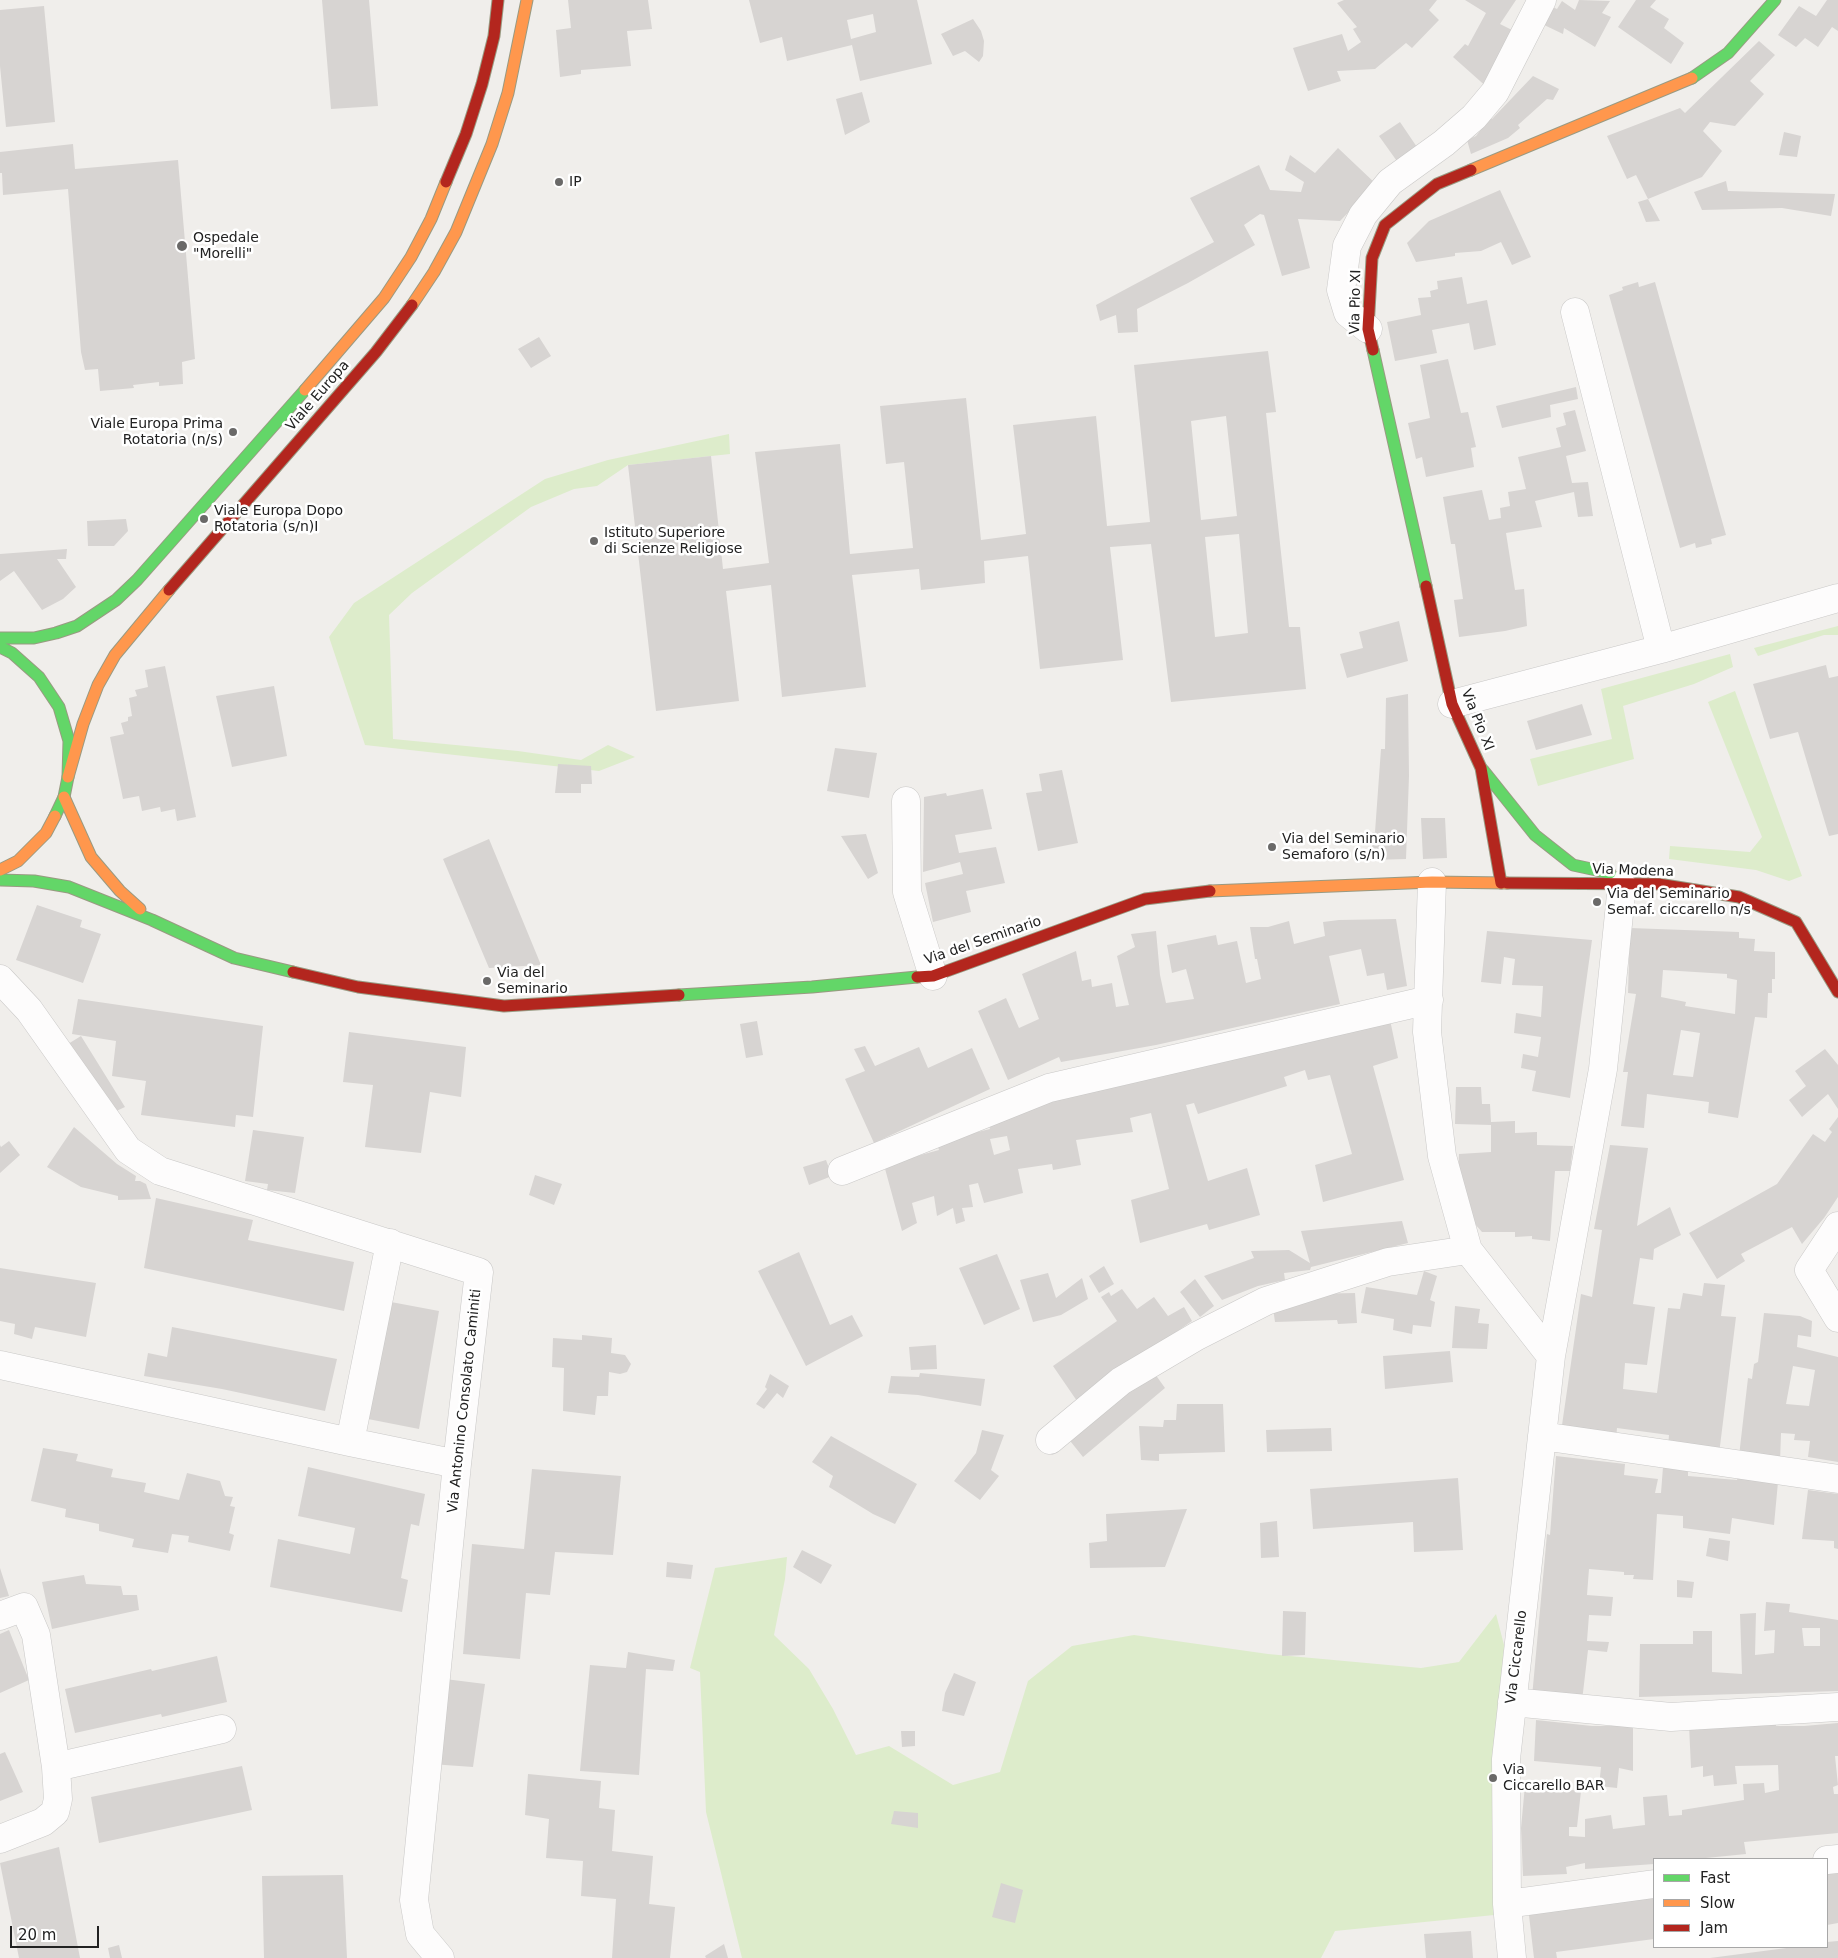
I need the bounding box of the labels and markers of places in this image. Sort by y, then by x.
place label: IP [569,174,582,190]
marker: IP [553,176,565,188]
place label: Ospedale "Morelli" [193,230,259,262]
marker: Ospedale "Morelli" [175,239,189,253]
place label: Viale Europa Prima Rotatoria (n/s) [91,416,223,448]
marker: Viale Europa Prima Rotatoria (n/s) [227,426,239,438]
place label: Viale Europa Dopo Rotatoria (s/n)I [214,503,343,536]
marker: Viale Europa Dopo Rotatoria (s/n)I [198,513,210,525]
place label: Istituto Superiore di Scienze Religiose [604,525,742,558]
marker: Istituto Superiore di Scienze Religiose [588,535,600,547]
place label: Via del Seminario Semaforo (s/n) [1282,831,1405,864]
marker: Via del Seminario Semaforo (s/n) [1266,841,1278,853]
place label: Via del Seminario Semaf. ciccarello n/s [1607,886,1751,919]
marker: Via del Seminario Semaf. ciccarello n/s [1591,896,1603,908]
place label: Via del Seminario [497,965,568,998]
marker: Via del Seminario [481,975,493,987]
place label: Via Ciccarello BAR [1503,1762,1604,1794]
marker: Via Ciccarello BAR [1487,1772,1499,1784]

